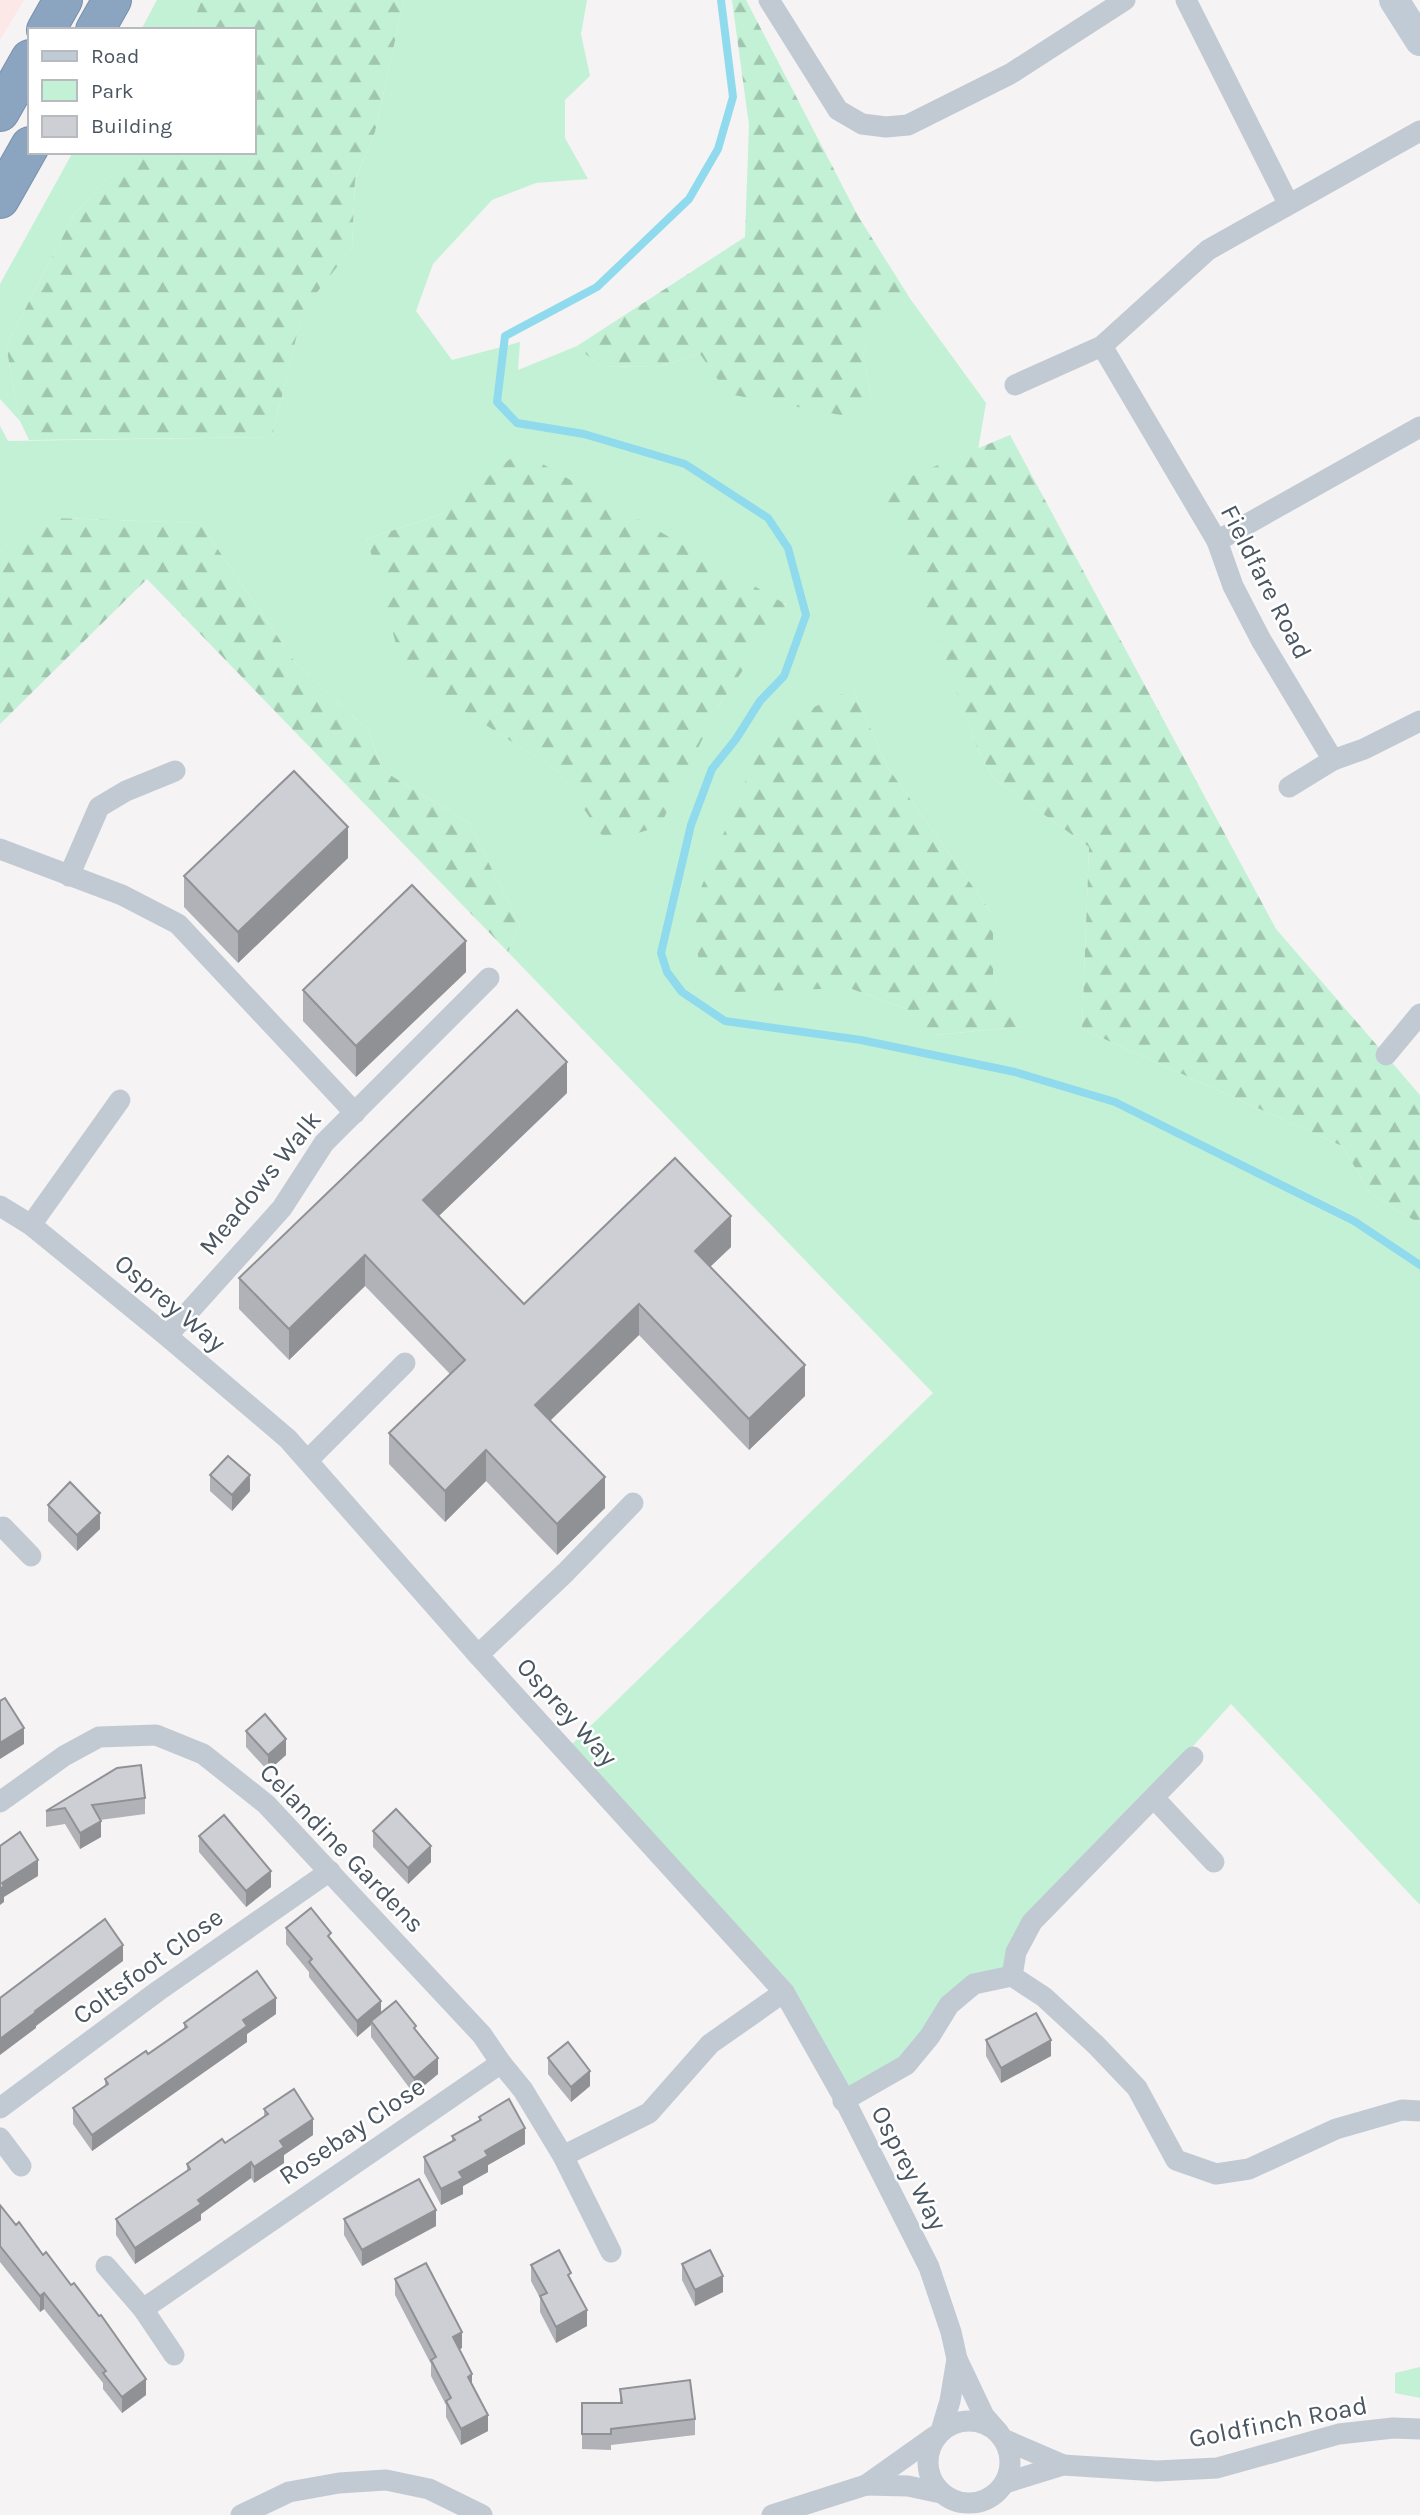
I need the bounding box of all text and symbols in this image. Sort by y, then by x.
legend [28,28,256,154]
text: Road [91,44,139,68]
text: Park [91,79,134,103]
text: Building [91,114,172,138]
street label: Fieldfare Road [1214,499,1318,665]
street label: Meadows Walk [192,1105,328,1261]
street label: Osprey Way [108,1248,232,1358]
street label: Osprey Way [510,1651,624,1773]
street label: Celandine Gardens [253,1757,431,1939]
street label: Coltsfoot Close [67,1901,229,2031]
street label: Rosebay Close [273,2071,431,2191]
street label: Osprey Way [864,2101,954,2235]
street label: Goldfinch Road [1186,2390,1370,2454]

